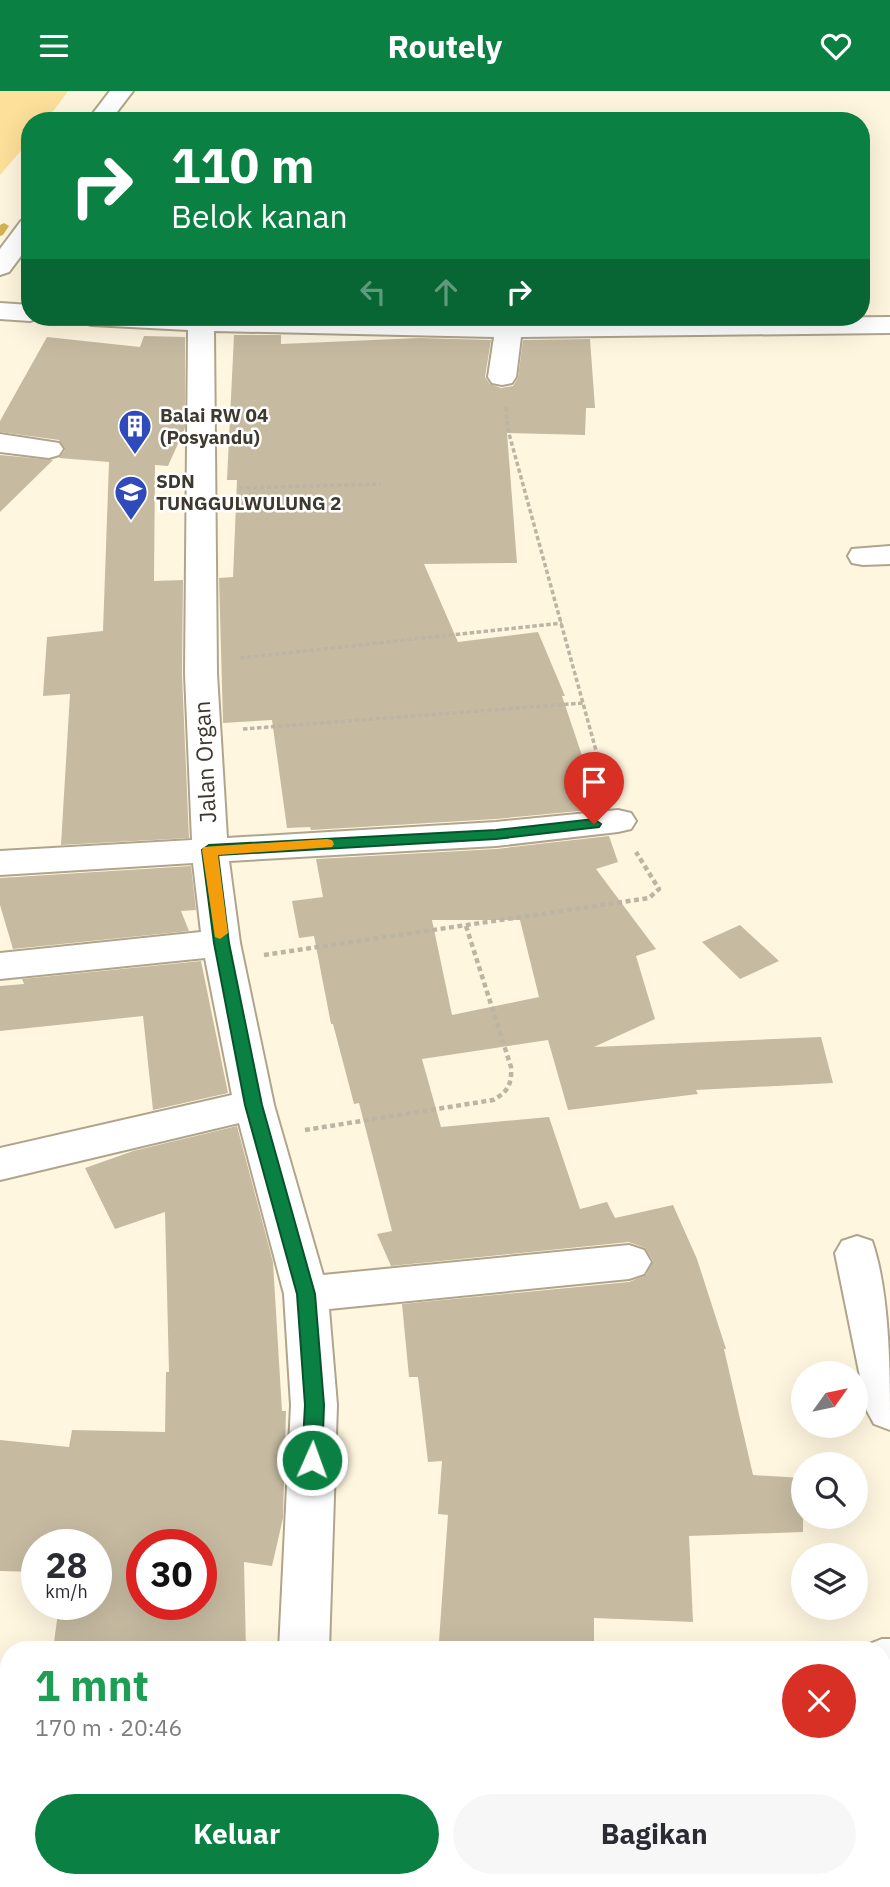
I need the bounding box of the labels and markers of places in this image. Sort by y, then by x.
place label: Balai RW 04 (Posyandu) [160,403,268,449]
building icon: Balai RW 04 (Posyandu) [116,407,154,456]
place label: SDN TUNGGULWULUNG 2 [156,469,341,515]
school or university icon: SDN TUNGGULWULUNG 2 [112,473,150,522]
pin [564,752,624,824]

